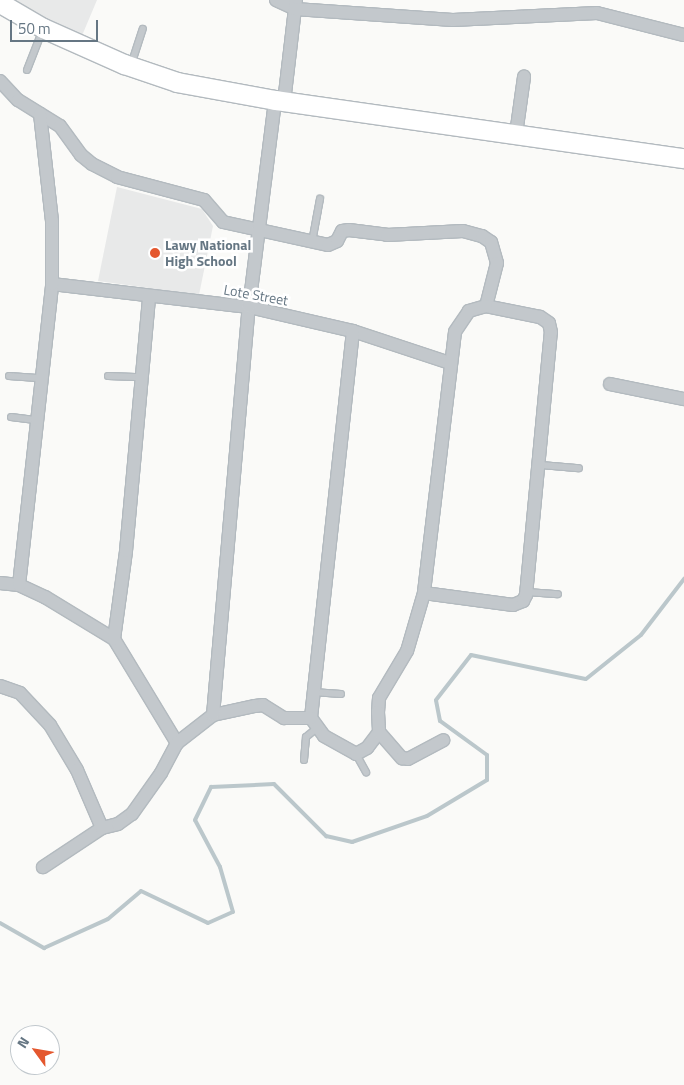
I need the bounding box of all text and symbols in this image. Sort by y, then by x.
scale bar [12,10,100,42]
text: 50 m [18,17,51,40]
place label: Lawy National High School [165,237,251,270]
marker: Lawy National High School [149,247,161,259]
street label: Lote Street [222,281,290,309]
north arrow [10,1025,60,1075]
text: N [11,1033,34,1052]

